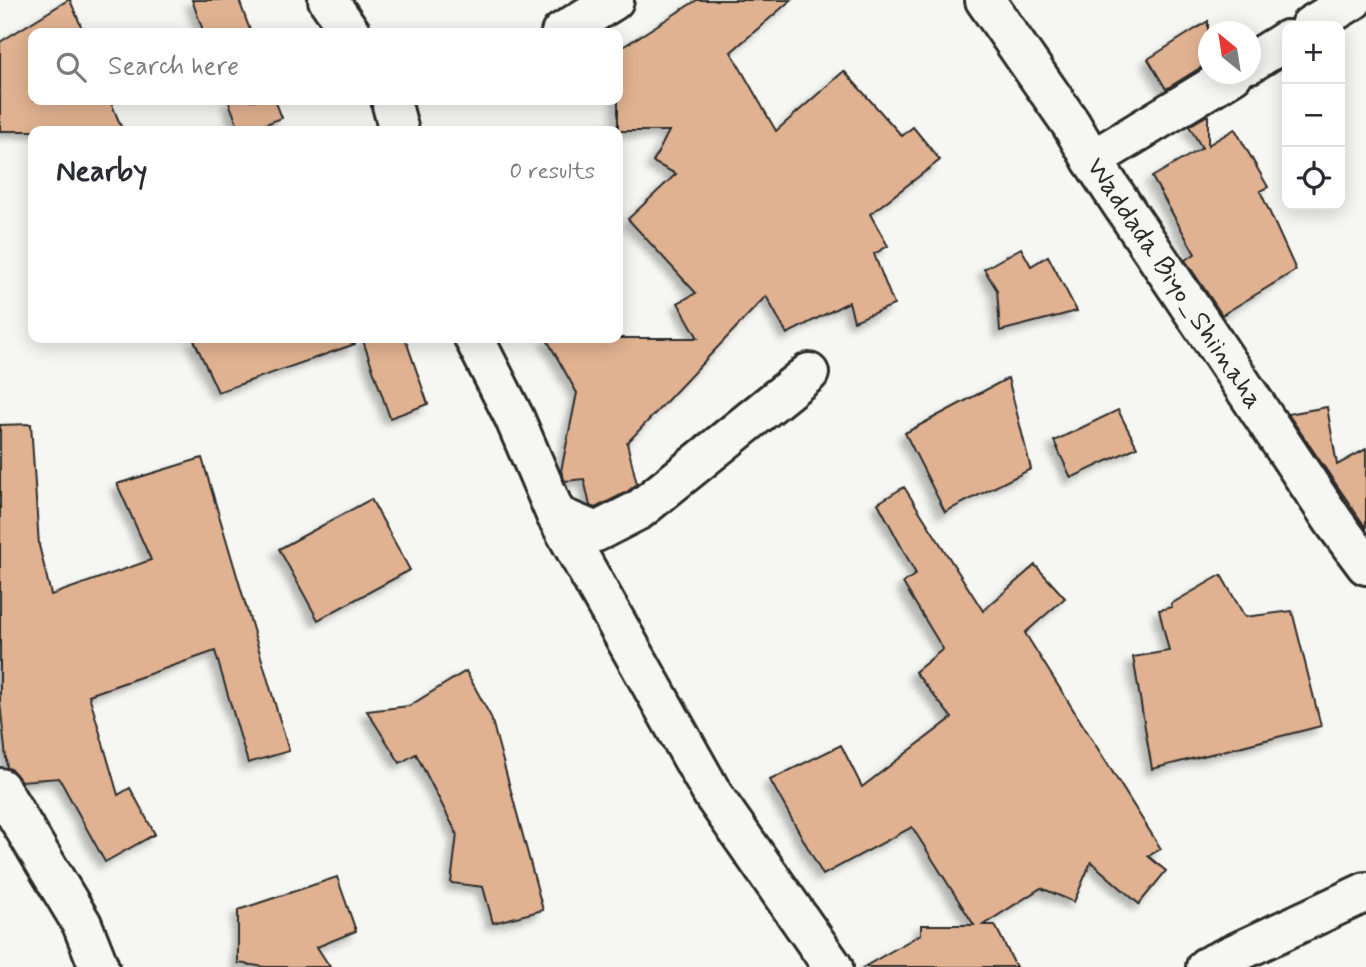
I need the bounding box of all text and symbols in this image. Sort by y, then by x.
north arrow [1198,21,1261,84]
map controls [1282,21,1345,210]
button: + [1282,21,1345,84]
search box [28,28,623,105]
icon: search [52,48,90,86]
text: Search here [108,50,239,84]
button: − [1282,84,1345,147]
button: locate [1282,147,1345,210]
street label: Waddada Biyo_Shiinaha [1077,151,1272,416]
text: Nearby [56,152,147,191]
text: 0 results [509,157,595,187]

